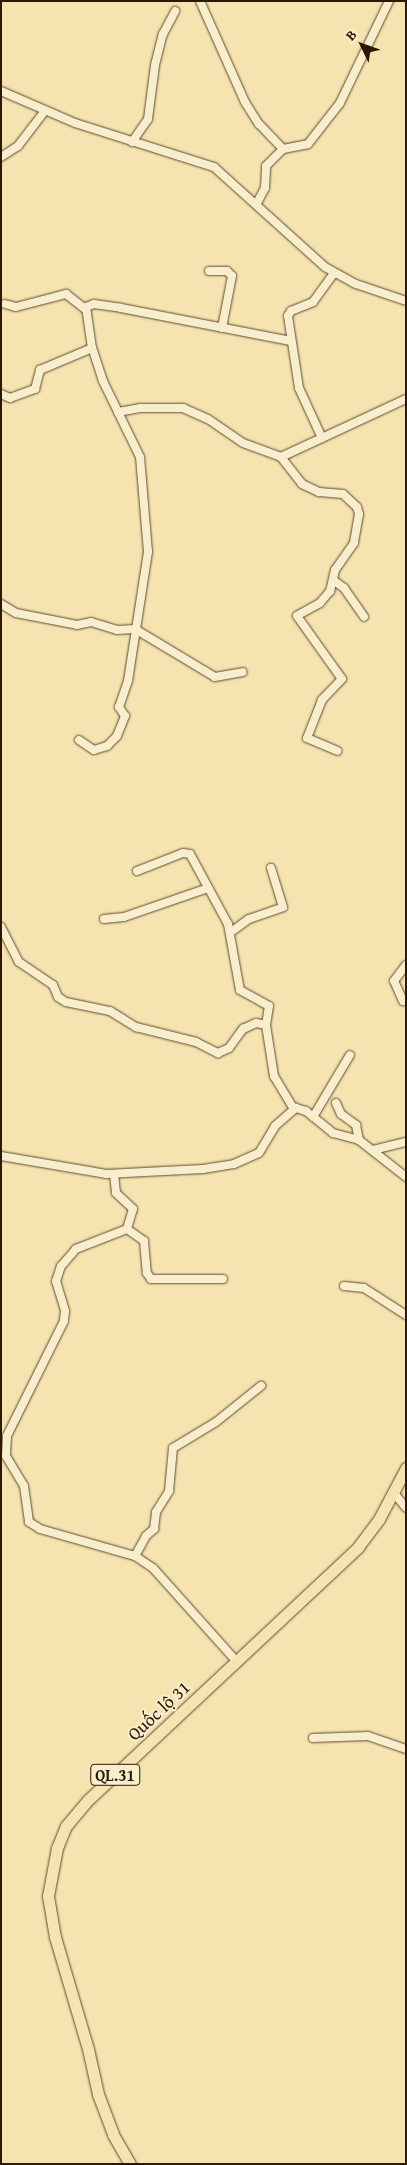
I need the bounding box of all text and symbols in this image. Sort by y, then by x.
north arrow [337,20,387,70]
text: B [341,25,361,45]
street label: Quốc lộ 31 [123,1677,195,1745]
road number: QL.31 [90,1762,140,1788]

